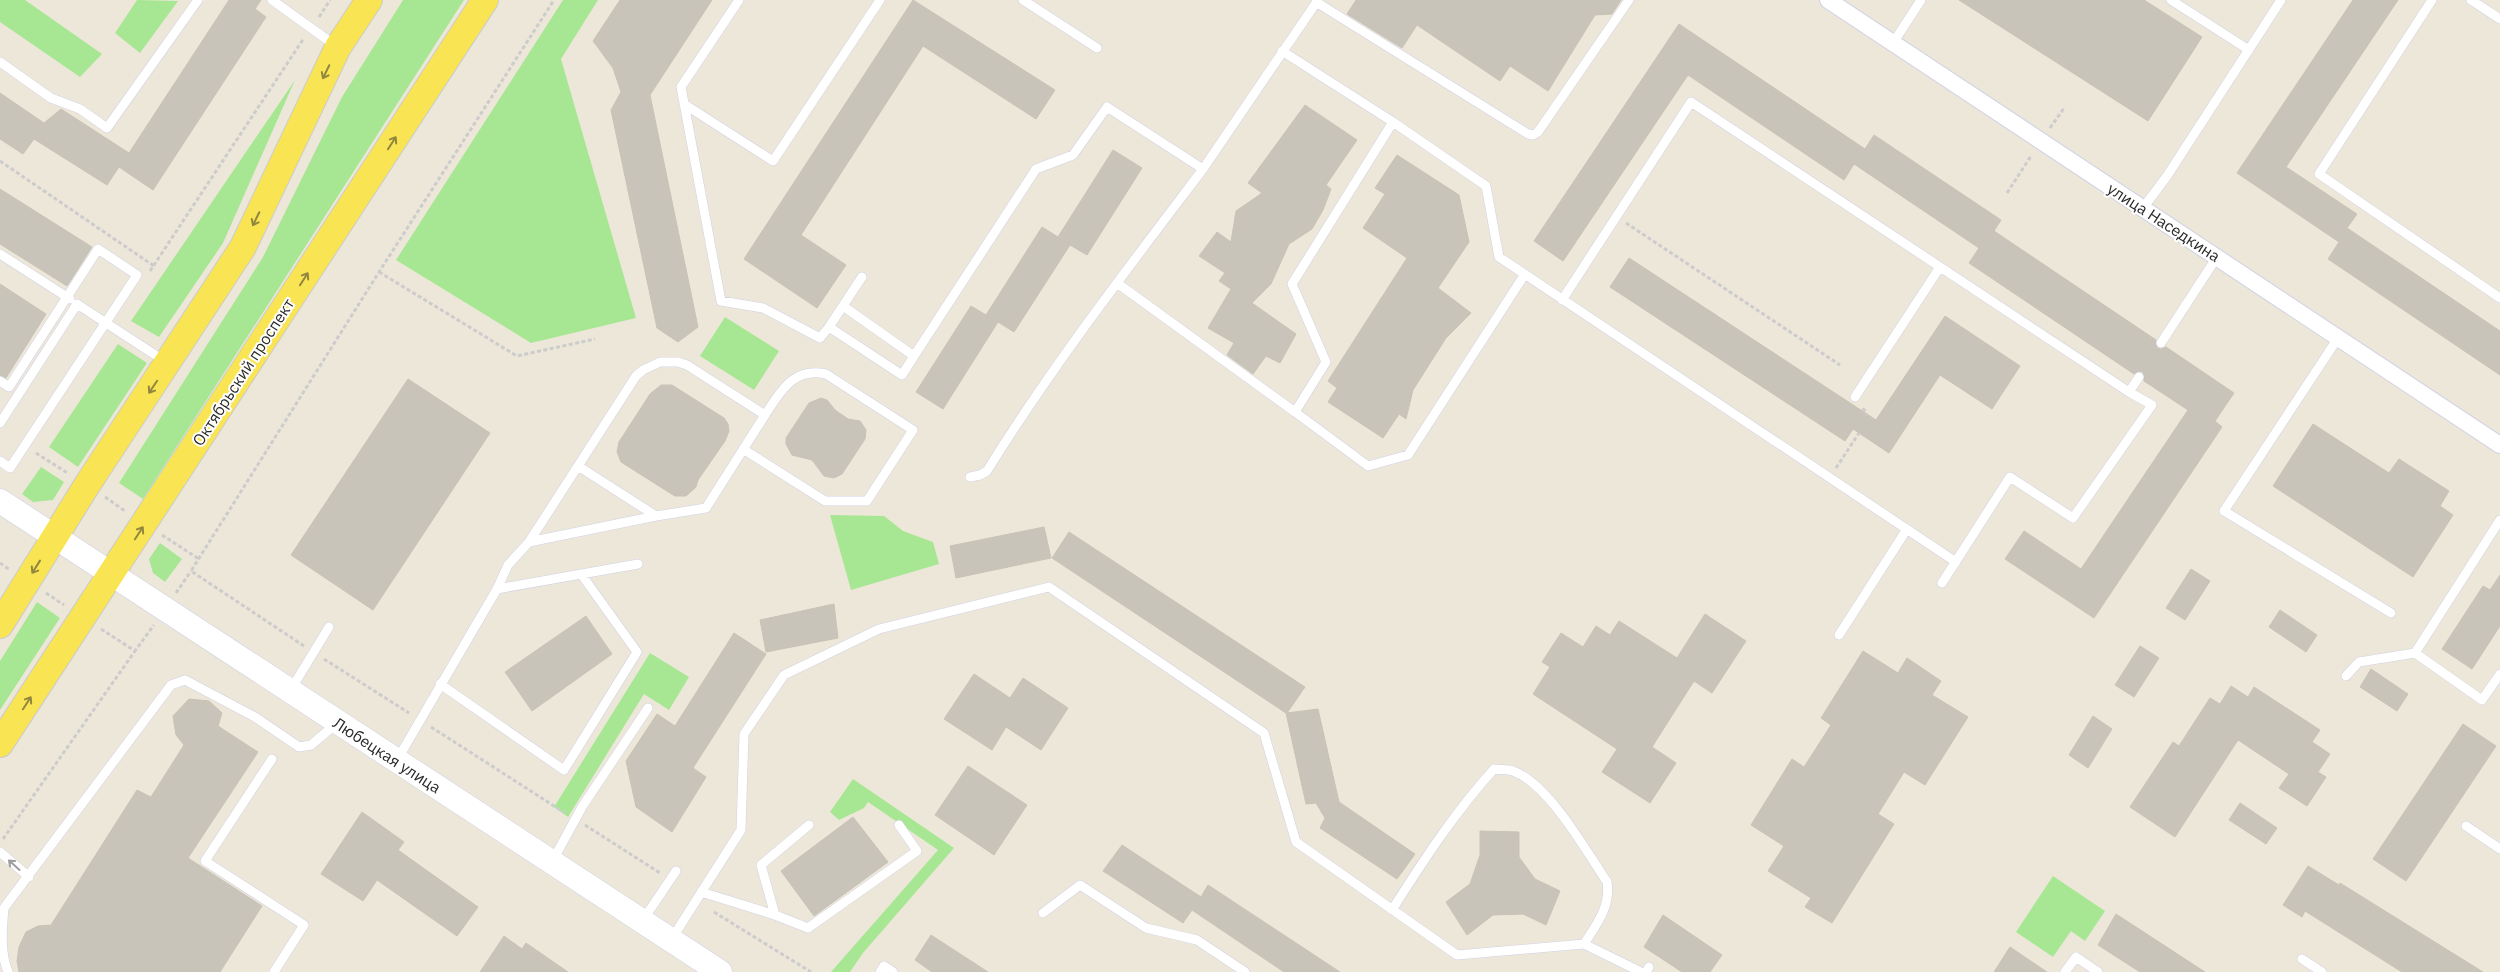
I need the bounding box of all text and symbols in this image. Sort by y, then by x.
one-way arrow [321,64,331,79]
one-way arrow [387,137,397,151]
street label: улица Наседкина [2104,178,2225,266]
one-way arrow [251,211,261,226]
one-way arrow [299,273,309,287]
street label: Октябрьский проспект [188,294,298,450]
one-way arrow [148,379,158,393]
one-way arrow [134,527,144,541]
one-way arrow [31,560,41,574]
one-way arrow [22,696,32,710]
street label: Любецкая улица [329,713,445,798]
one-way arrow [8,859,21,870]

